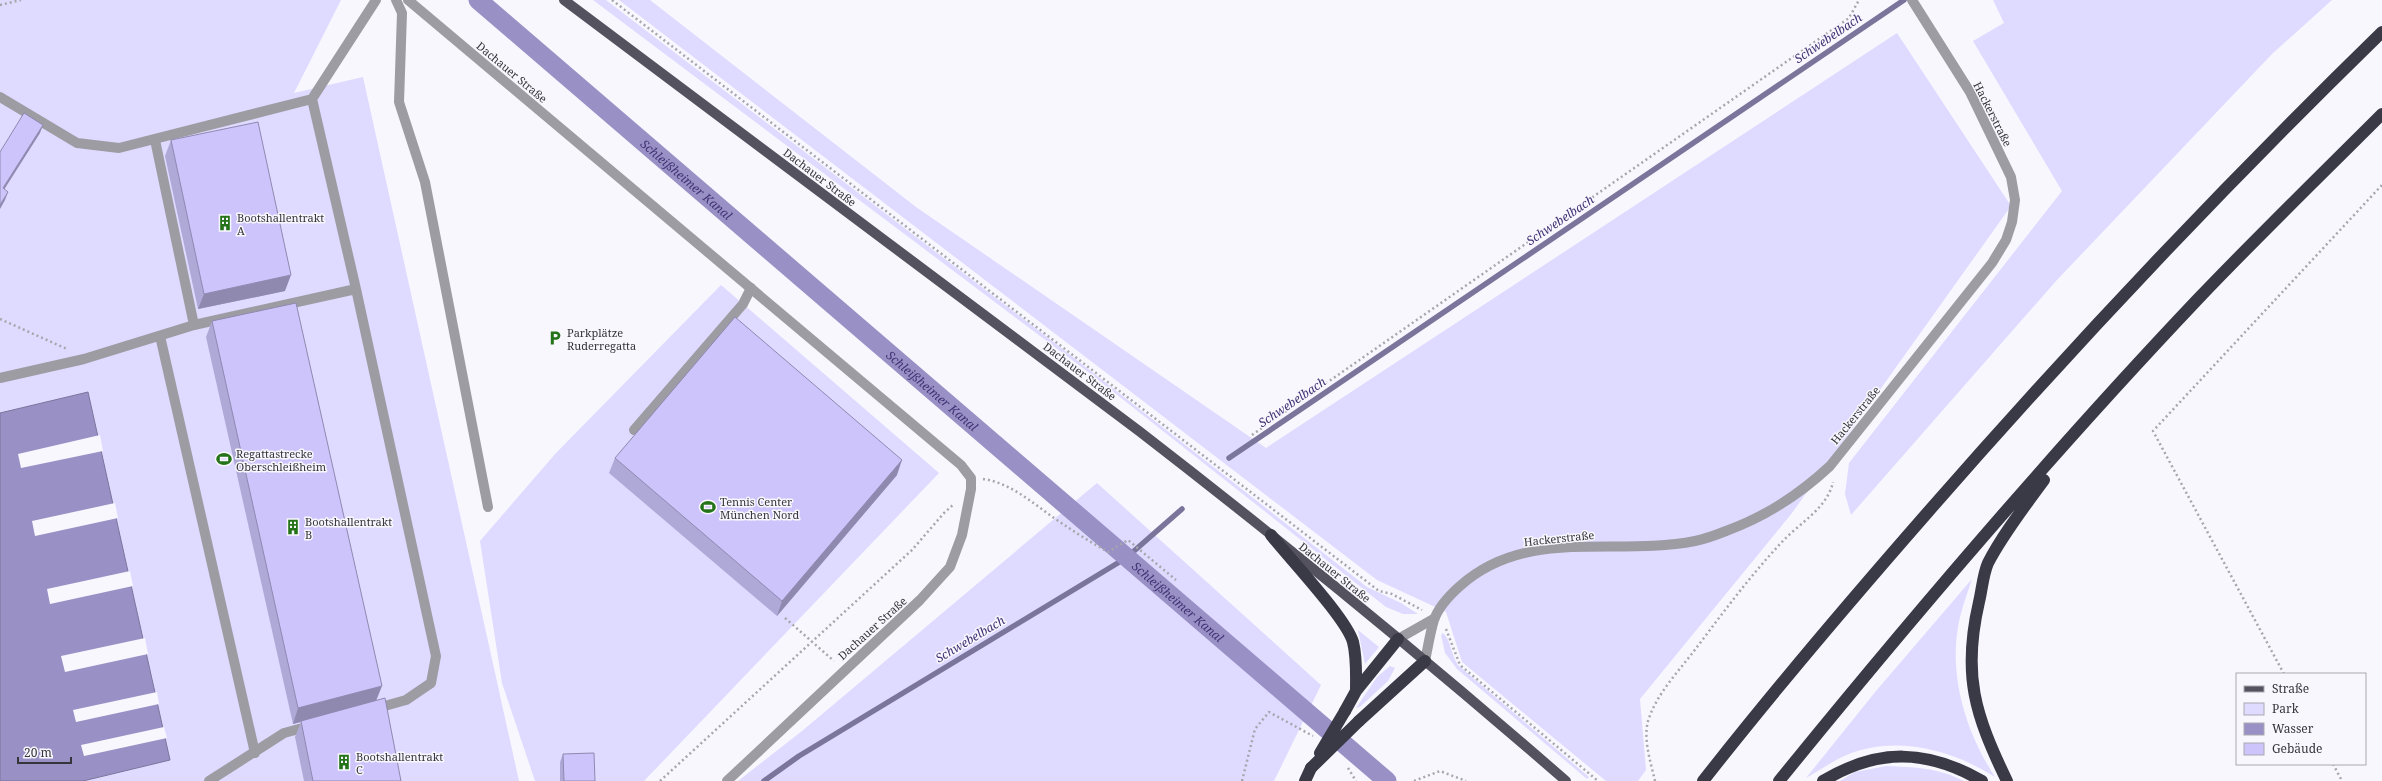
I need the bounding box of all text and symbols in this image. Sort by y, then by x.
water label: Schwebelbach [1791,9,1865,67]
street label: Dachauer Straße [474,38,551,106]
street label: Hackerstraße [1970,79,2016,149]
water label: Schleißheimer Kanal [637,135,736,224]
street label: Dachauer Straße [780,145,860,209]
water label: Schwebelbach [1523,191,1597,249]
place label: Bootshallentrakt A [237,210,324,238]
building icon: Bootshallentrakt A [216,214,234,232]
place label: Parkplätze Ruderregatta [567,325,636,353]
parking icon: Parkplätze Ruderregatta [546,329,564,347]
street label: Dachauer Straße [1040,339,1120,403]
water label: Schleißheimer Kanal [883,346,982,435]
water label: Schwebelbach [1255,373,1329,431]
street label: Hackerstraße [1827,383,1883,447]
place label: Regattastrecke Oberschleißheim [236,446,327,474]
sports icon: Regattastrecke Oberschleißheim [215,450,233,468]
place label: Tennis Center München Nord [720,494,800,522]
sports icon: Tennis Center München Nord [699,498,717,516]
place label: Bootshallentrakt B [305,514,392,542]
building icon: Bootshallentrakt B [284,518,302,536]
street label: Hackerstraße [1523,527,1595,549]
street label: Dachauer Straße [1296,539,1374,605]
water label: Schleißheimer Kanal [1129,557,1228,646]
street label: Dachauer Straße [834,593,910,663]
water label: Schwebelbach [932,612,1008,666]
legend [2236,673,2366,765]
text: Straße [2272,680,2309,697]
text: Park [2272,700,2300,717]
text: Wasser [2272,720,2314,737]
scale bar [18,739,71,765]
text: Gebäude [2272,740,2323,757]
text: 20 m [24,744,52,761]
place label: Bootshallentrakt C [356,749,443,777]
building icon: Bootshallentrakt C [335,753,353,771]

